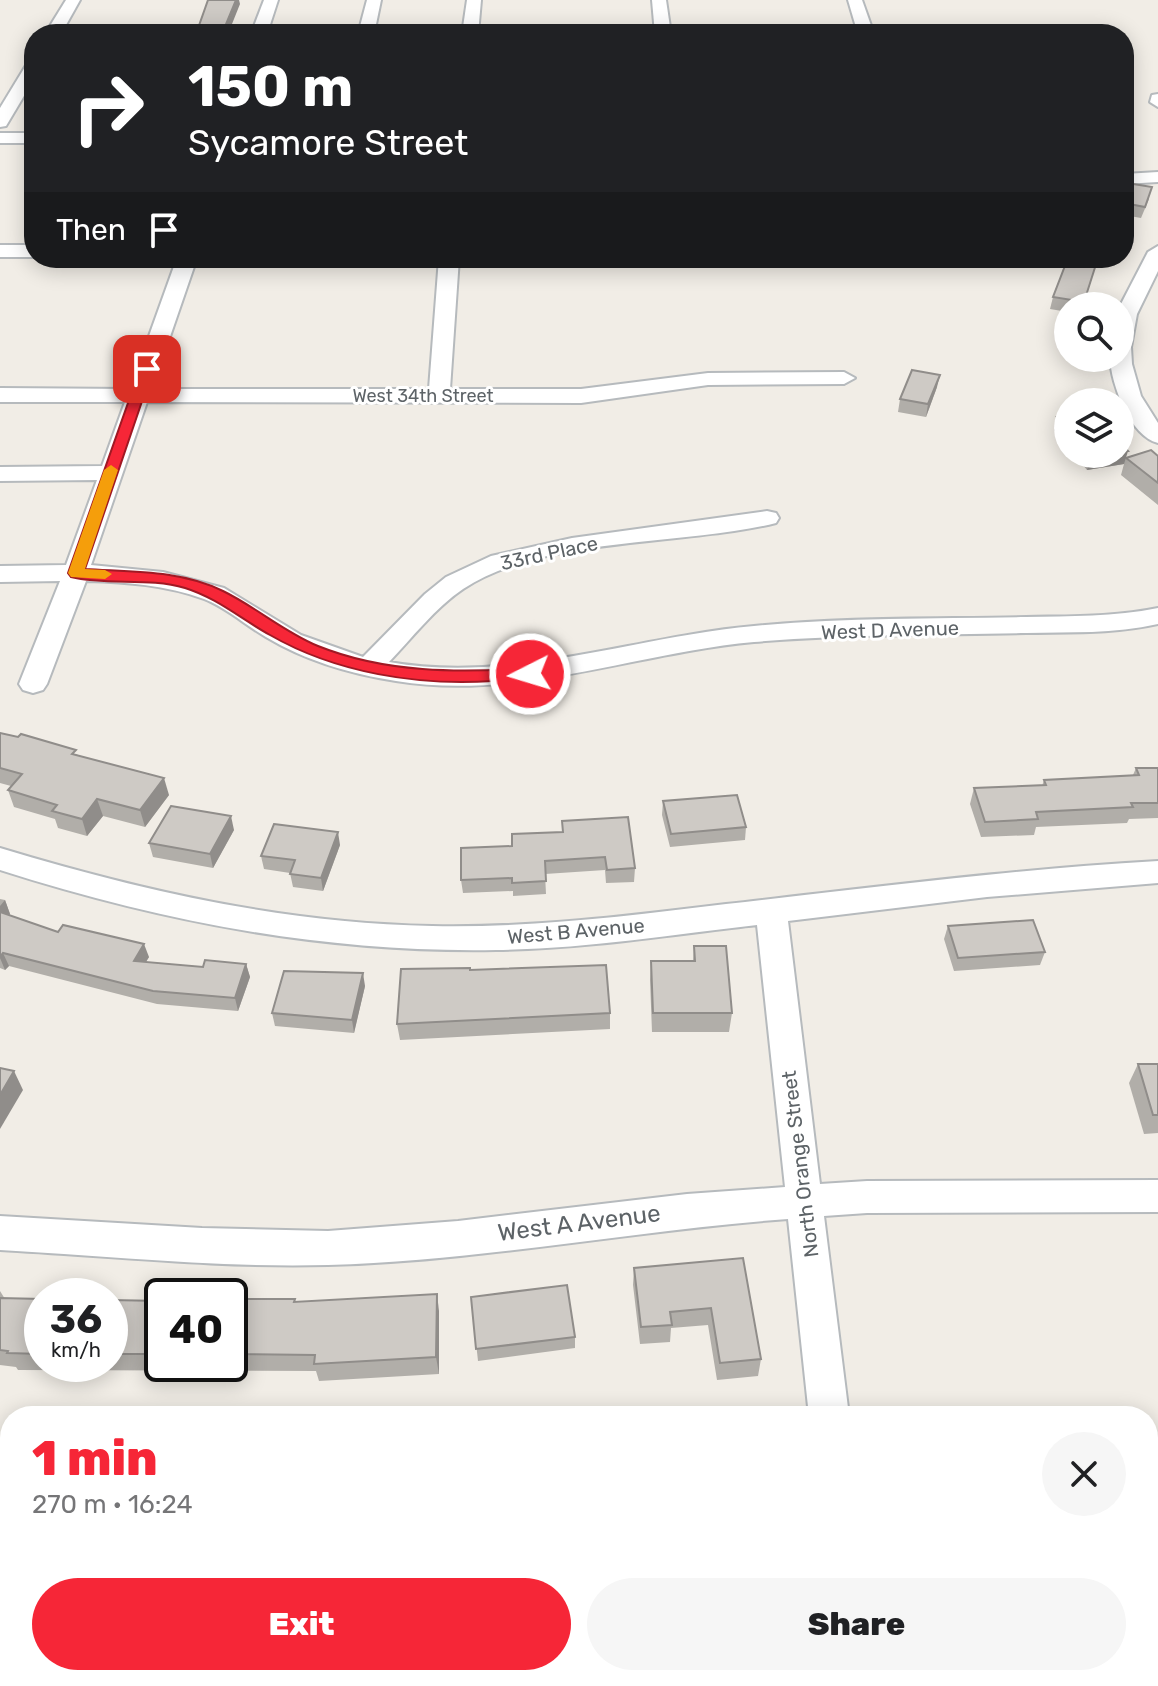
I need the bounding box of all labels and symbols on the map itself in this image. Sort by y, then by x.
pin [113,335,181,403]
street label: West 34th Street [352,385,494,407]
street label: 33rd Place [498,531,600,575]
street label: West D Avenue [821,616,959,644]
position arrow [488,632,572,716]
street label: West B Avenue [506,913,646,949]
street label: North Orange Street [777,1069,823,1259]
street label: West A Avenue [496,1199,662,1247]
speed limit sign: 40 [144,1278,248,1382]

